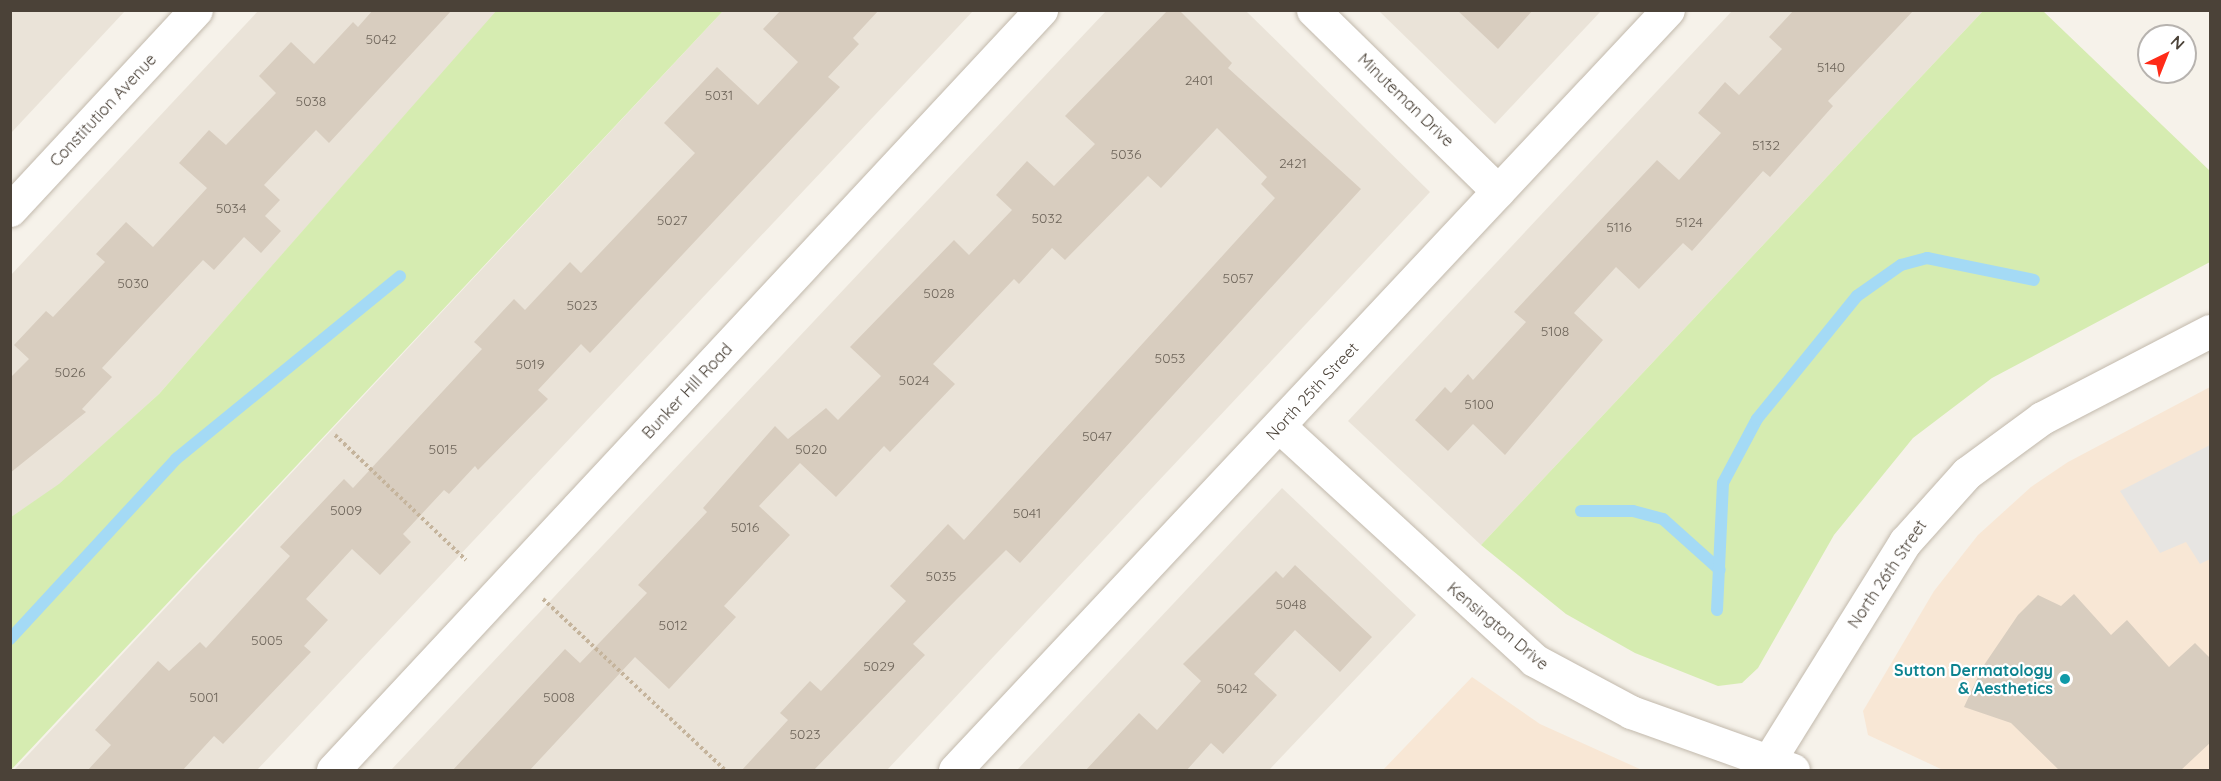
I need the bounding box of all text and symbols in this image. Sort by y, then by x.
north arrow [2137,24,2197,84]
house number: 5042 [365,31,397,47]
text: N [2167,31,2189,54]
street label: Minuteman Drive [1354,49,1458,151]
street label: Constitution Avenue [46,50,160,170]
house number: 5140 [1817,59,1845,75]
house number: 2401 [1185,72,1213,88]
house number: 5031 [705,87,733,103]
house number: 5038 [296,93,326,109]
house number: 5132 [1752,137,1780,153]
house number: 5036 [1111,146,1141,162]
house number: 2421 [1279,155,1307,171]
house number: 5034 [216,200,246,216]
house number: 5032 [1031,210,1063,226]
house number: 5027 [657,212,687,228]
house number: 5124 [1675,214,1703,230]
house number: 5116 [1606,219,1632,235]
house number: 5057 [1223,270,1253,286]
house number: 5030 [117,275,149,291]
house number: 5028 [923,285,955,301]
house number: 5023 [566,297,598,313]
house number: 5108 [1541,323,1569,339]
street label: North 25th Street [1262,338,1362,444]
street label: Bunker Hill Road [638,340,736,442]
house number: 5053 [1155,350,1185,366]
house number: 5019 [516,356,544,372]
house number: 5026 [54,364,86,380]
house number: 5024 [899,372,929,388]
house number: 5100 [1464,396,1494,412]
house number: 5047 [1082,428,1112,444]
house number: 5015 [429,441,457,457]
house number: 5020 [795,441,827,457]
house number: 5009 [330,502,362,518]
house number: 5041 [1013,505,1041,521]
street label: North 26th Street [1844,516,1930,632]
house number: 5016 [731,519,759,535]
house number: 5035 [926,568,956,584]
street label: Kensington Drive [1444,578,1552,674]
house number: 5048 [1276,596,1306,612]
house number: 5012 [659,617,687,633]
house number: 5005 [251,632,283,648]
house number: 5029 [863,658,895,674]
place label: Sutton Dermatology & Aesthetics [1894,660,2053,698]
marker: Sutton Dermatology & Aesthetics [2058,672,2072,686]
house number: 5042 [1216,680,1248,696]
house number: 5001 [189,689,219,705]
house number: 5008 [543,689,575,705]
house number: 5023 [789,726,821,742]

